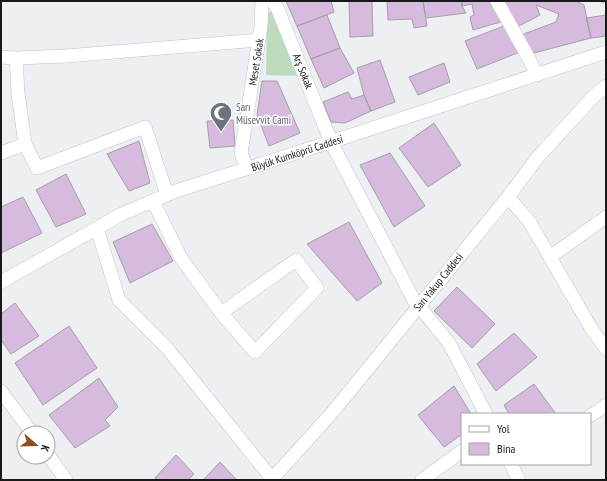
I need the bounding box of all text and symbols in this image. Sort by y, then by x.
street label: Meset Sokak [245,37,267,87]
street label: Arş Sokak [290,51,317,91]
mosque icon: Sarı Müsevvit Cami [208,100,234,133]
place label: Sarı Müsevvit Cami [236,100,291,127]
street label: Büyük Kumköprü Caddesi [249,132,345,174]
street label: Sarı Yakup Caddesi [410,250,466,314]
legend [461,413,591,465]
text: Yol [497,421,510,436]
north arrow [16,425,56,465]
text: Bina [497,441,516,456]
text: K [38,443,53,454]

